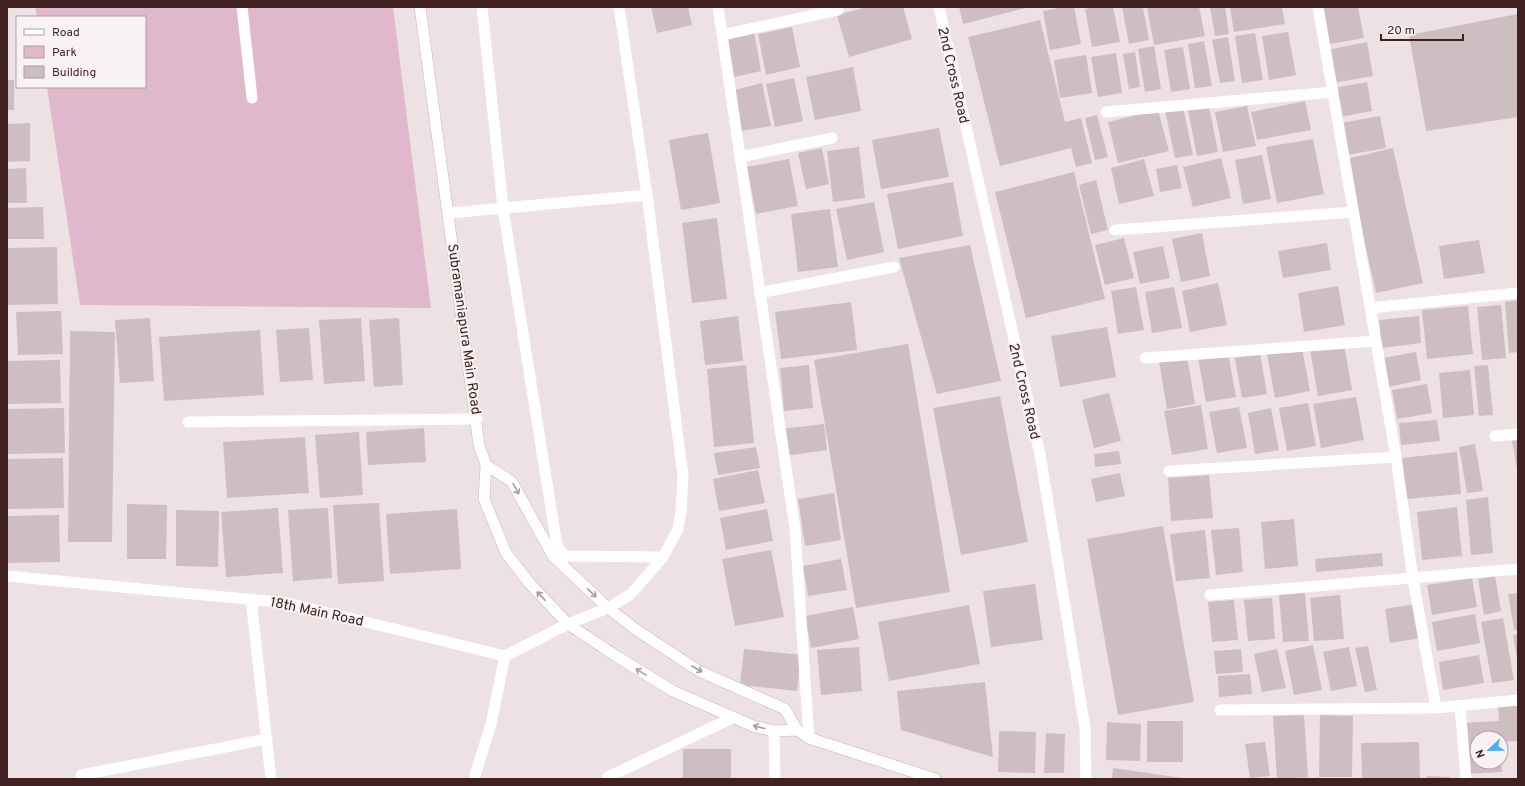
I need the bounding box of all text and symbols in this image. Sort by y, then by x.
legend [16,16,146,88]
scale bar [1381,16,1463,42]
text: 20 m [1387,23,1415,39]
text: Road [52,25,80,41]
street label: 2nd Cross Road [933,25,972,125]
text: Park [52,45,77,61]
text: Building [52,65,96,81]
street label: Subramaniapura Main Road [443,243,484,416]
street label: 2nd Cross Road [1004,341,1043,441]
one-way arrow [512,483,520,495]
one-way arrow [587,588,597,598]
one-way arrow [537,591,546,601]
street label: 18th Main Road [268,594,365,631]
one-way arrow [691,666,703,674]
one-way arrow [635,667,647,675]
one-way arrow [752,723,765,730]
north arrow [1469,730,1509,770]
text: N [1473,747,1489,760]

